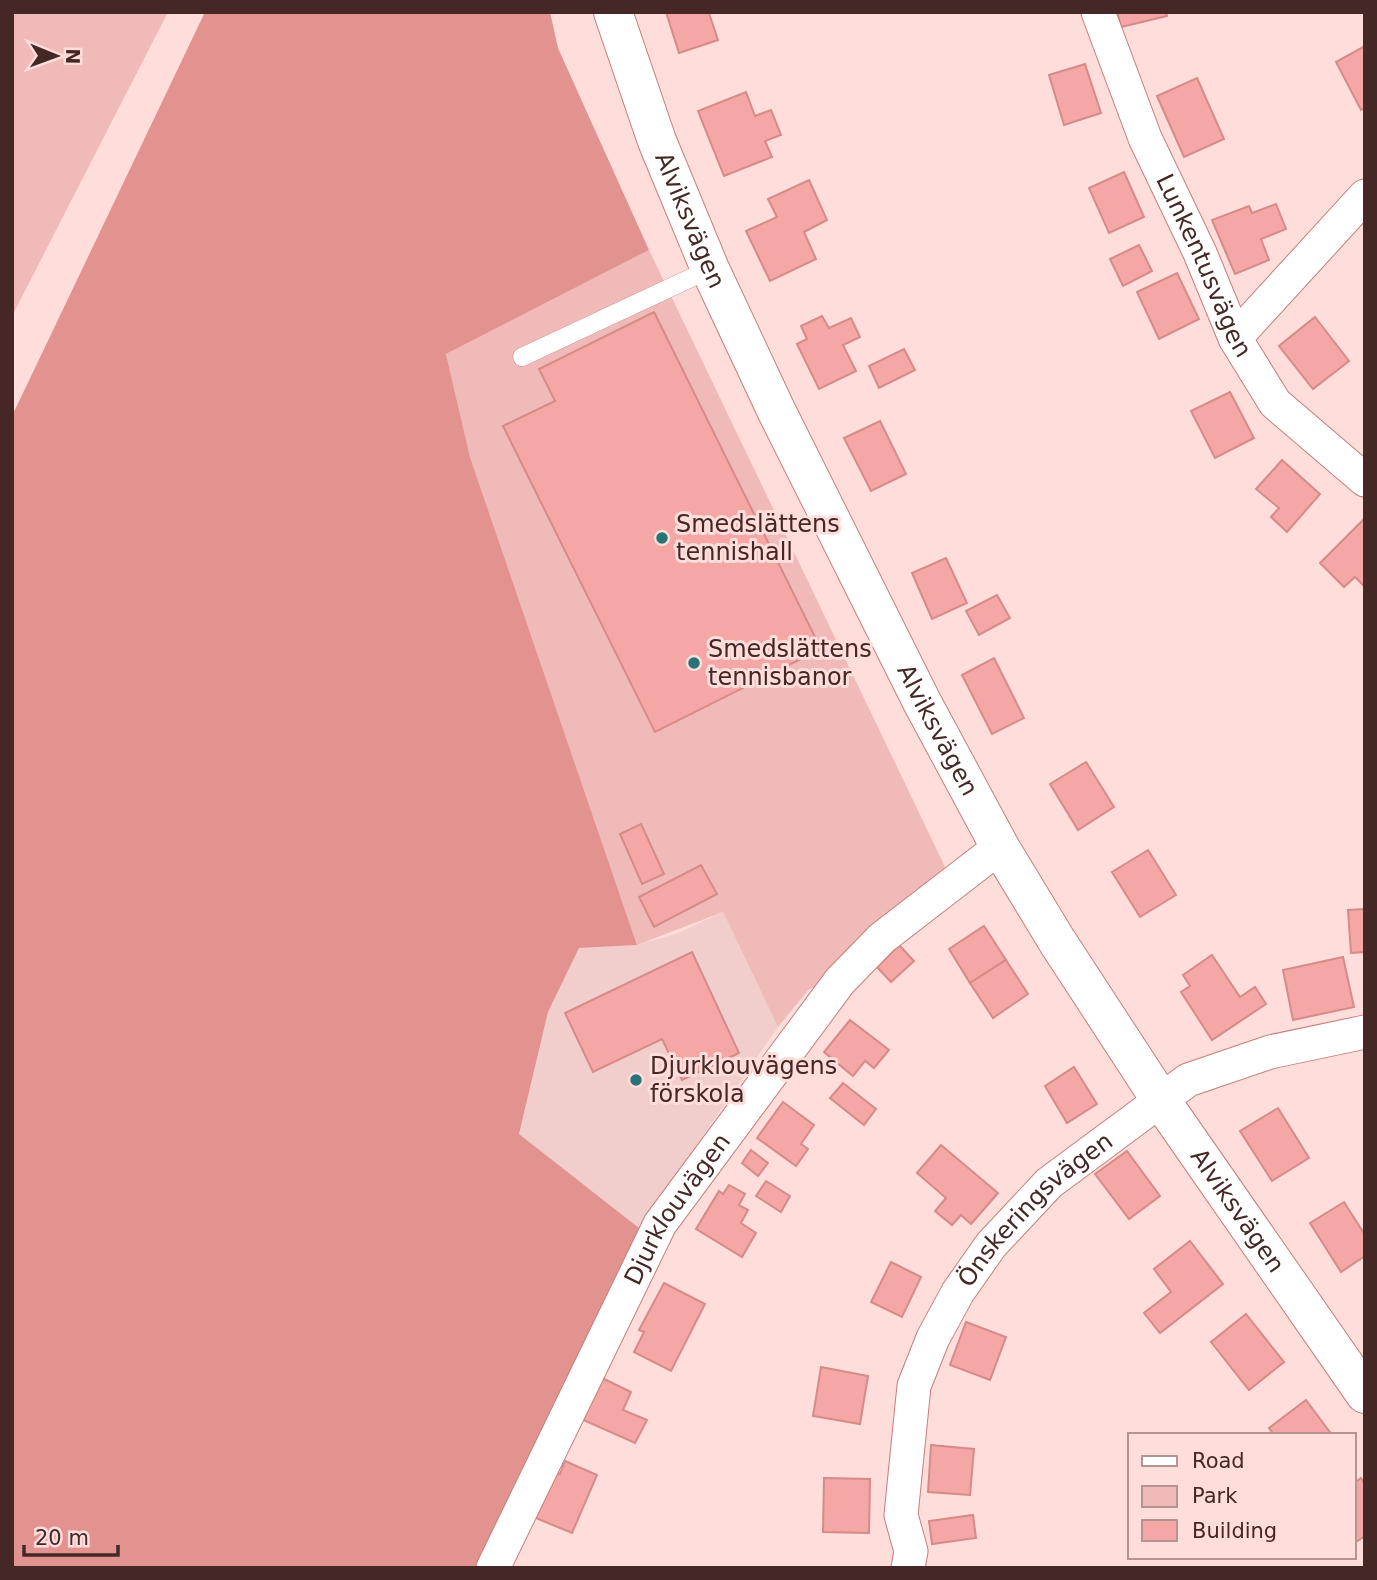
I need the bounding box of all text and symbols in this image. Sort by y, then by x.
north arrow [21,21,91,91]
text: N [62,48,84,64]
street label: Alviksvägen [649,148,731,293]
street label: Lunkentusvägen [1150,170,1257,362]
place label: Smedslättens tennishall [676,510,840,566]
marker: Smedslättens tennishall [654,530,670,546]
place label: Smedslättens tennisbanor [708,635,872,691]
marker: Smedslättens tennisbanor [686,655,702,671]
street label: Alviksvägen [891,660,984,800]
place label: Djurklouvägens förskola [650,1052,837,1108]
marker: Djurklouvägens förskola [628,1072,644,1088]
street label: Önskeringsvägen [951,1127,1118,1292]
street label: Djurklouvägen [619,1128,736,1289]
street label: Alviksvägen [1185,1143,1290,1278]
legend [1128,1433,1356,1559]
text: Road [1192,1449,1245,1473]
text: Park [1192,1484,1238,1508]
scale bar [24,1514,119,1558]
text: Building [1192,1519,1277,1543]
text: 20 m [35,1526,89,1550]

